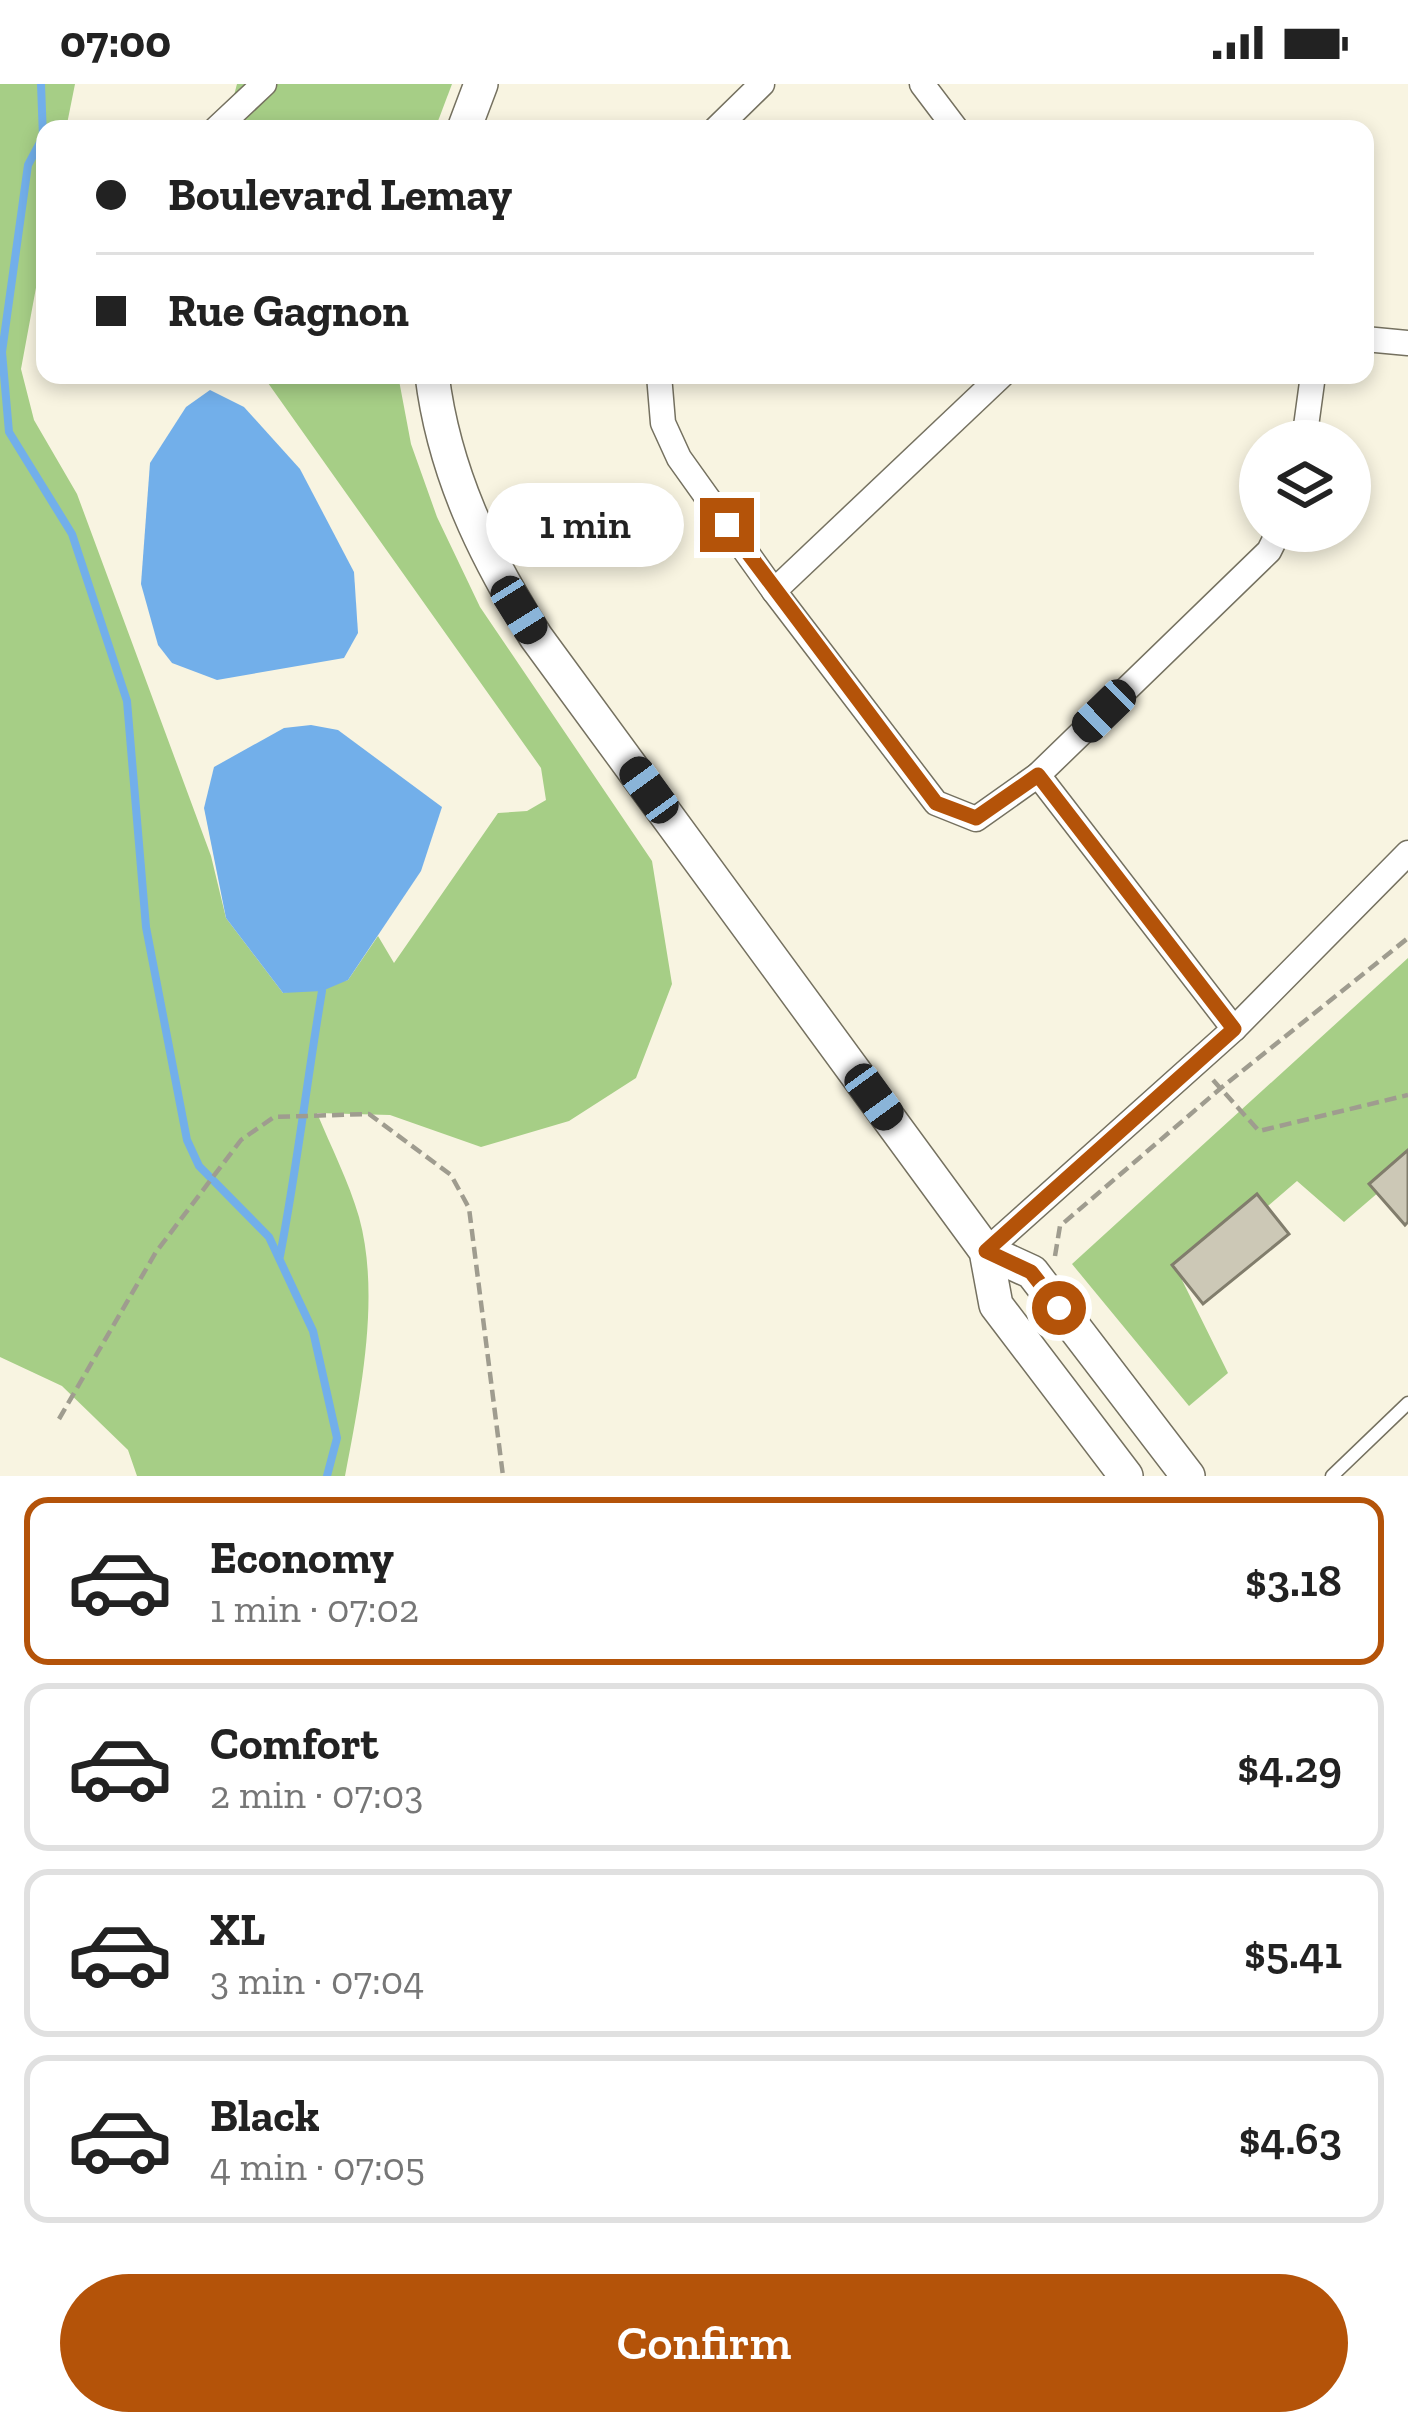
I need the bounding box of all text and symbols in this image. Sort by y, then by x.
text: 07:00 [60,15,171,69]
text: Boulevard Lemay [168,168,512,222]
text: Rue Gagnon [168,284,409,338]
map controls [1239,420,1371,552]
button: layers [1239,420,1371,552]
callout: 1 min [487,483,685,567]
route end [700,498,754,552]
text: 1 min [539,501,631,548]
car [485,570,553,650]
car [1066,673,1142,749]
car [613,750,685,830]
car [838,1057,910,1137]
route start [1032,1281,1086,1335]
icon: car [66,1527,174,1635]
text: Economy [210,1531,394,1585]
text: $3.18 [1245,1554,1342,1608]
text: 1 min · 07:02 [210,1585,419,1632]
icon: car [66,1713,174,1821]
text: Comfort [210,1717,378,1771]
text: $4.29 [1237,1740,1342,1794]
text: 2 min · 07:03 [210,1771,423,1818]
icon: car [66,1899,174,2007]
text: XL [210,1903,265,1957]
text: $5.41 [1244,1926,1342,1980]
text: 3 min · 07:04 [210,1957,424,2004]
icon: car [66,2085,174,2193]
text: Black [210,2089,320,2143]
text: $4.63 [1239,2112,1342,2166]
text: 4 min · 07:05 [210,2143,425,2190]
button: Confirm [60,2274,1348,2412]

